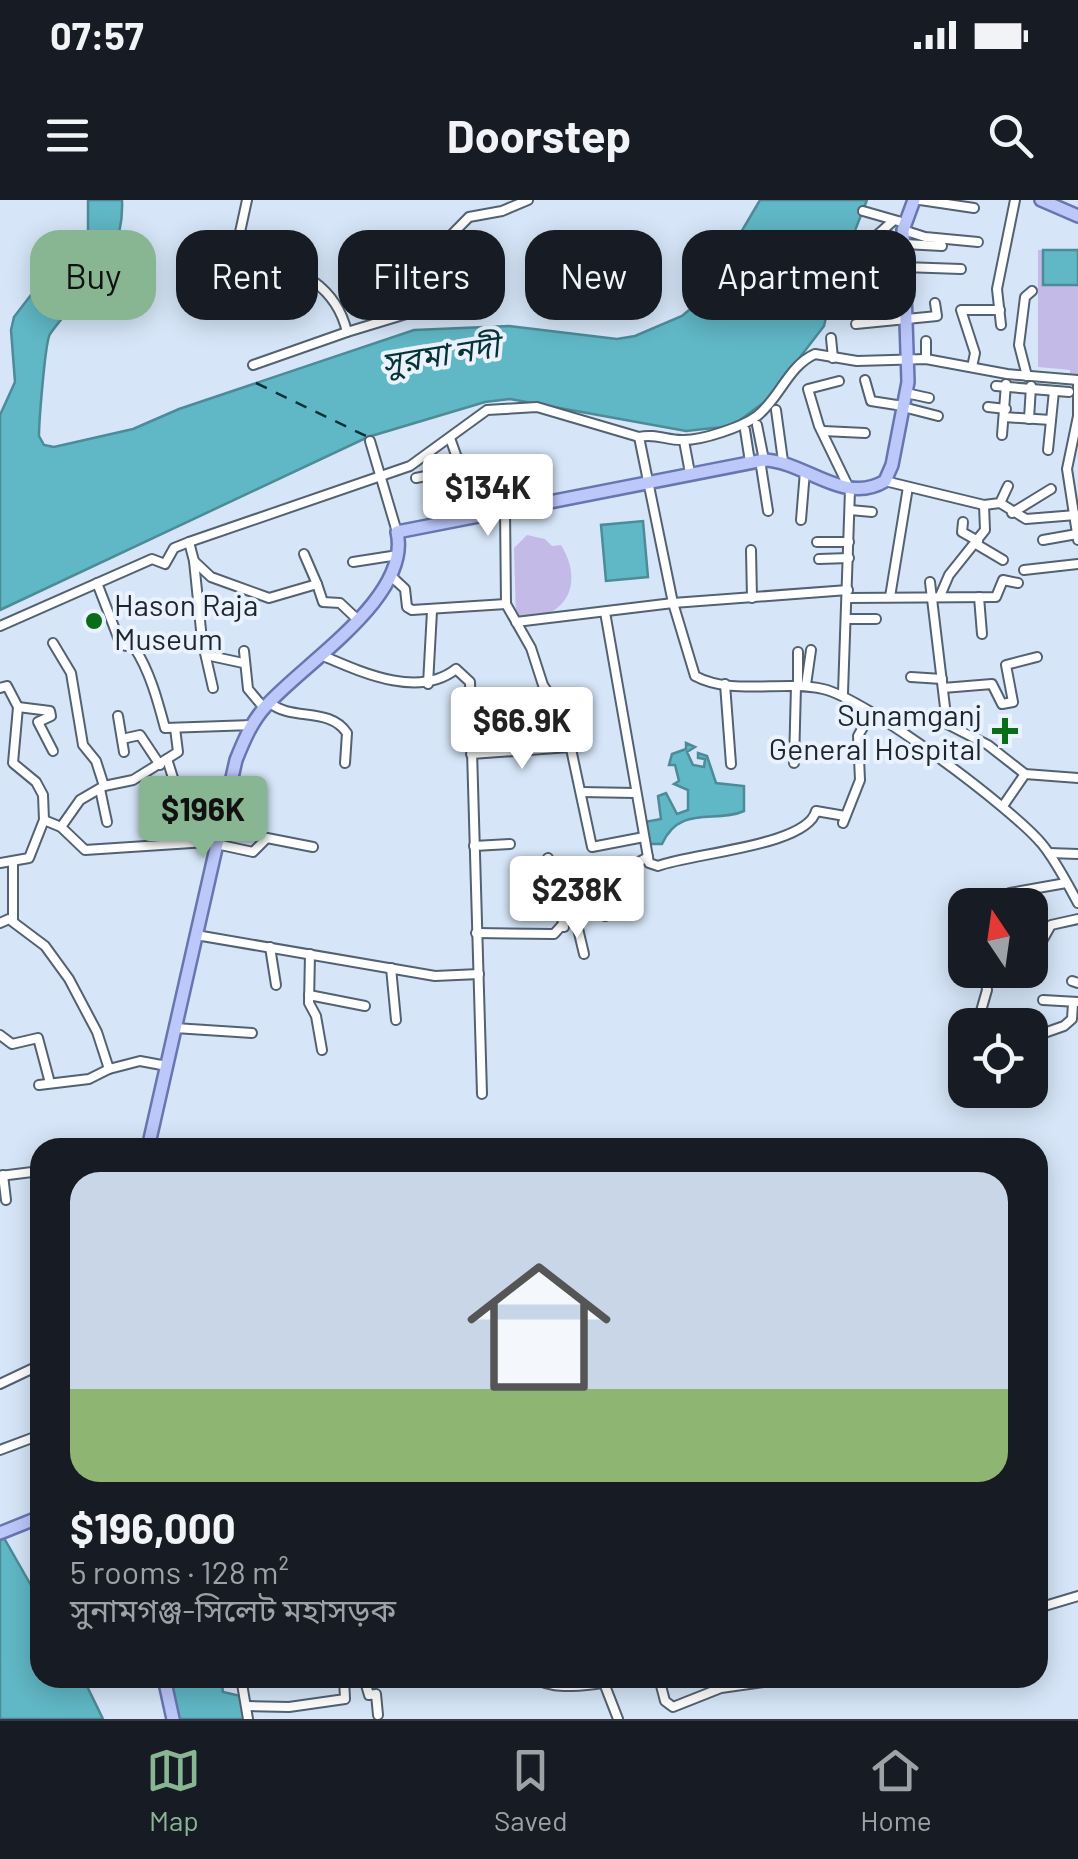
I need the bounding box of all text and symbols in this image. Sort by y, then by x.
text: 07:57 [50,12,144,58]
icon: menu [40,108,95,163]
text: Doorstep [447,108,631,162]
icon: search [983,108,1038,163]
chip: Buy [30,230,156,320]
chip: Rent [176,230,318,320]
chip: Filters [338,230,505,320]
chip: New [525,230,662,320]
chip: Apartment [682,230,916,320]
water label: সুরমা নদী [378,324,507,383]
pin: $134K [418,454,558,539]
text: $134K [445,467,531,505]
place label: Hason Raja Museum [114,586,258,656]
marker: Hason Raja Museum [83,610,105,632]
pin: $66.9K [441,687,603,772]
place label: Sunamganj General Hospital [769,696,982,766]
text: $66.9K [473,700,571,738]
marker: Sunamganj General Hospital [992,718,1018,744]
pin: $196K [133,776,273,861]
text: $196K [161,789,245,827]
pin: $238K [507,856,647,941]
text: $238K [532,869,622,907]
north arrow [948,888,1048,988]
map controls [948,888,1048,1108]
button: locate [948,1008,1048,1108]
icon: home [449,1237,629,1417]
text: $196,000 [70,1502,236,1552]
text: 5 rooms · 128 m² [70,1552,289,1590]
text: সুনামগঞ্জ-সিলেট মহাসড়ক [70,1590,396,1628]
tab: Map [146,1743,201,1837]
tab: Saved [494,1743,567,1837]
tab: Home [860,1743,932,1837]

